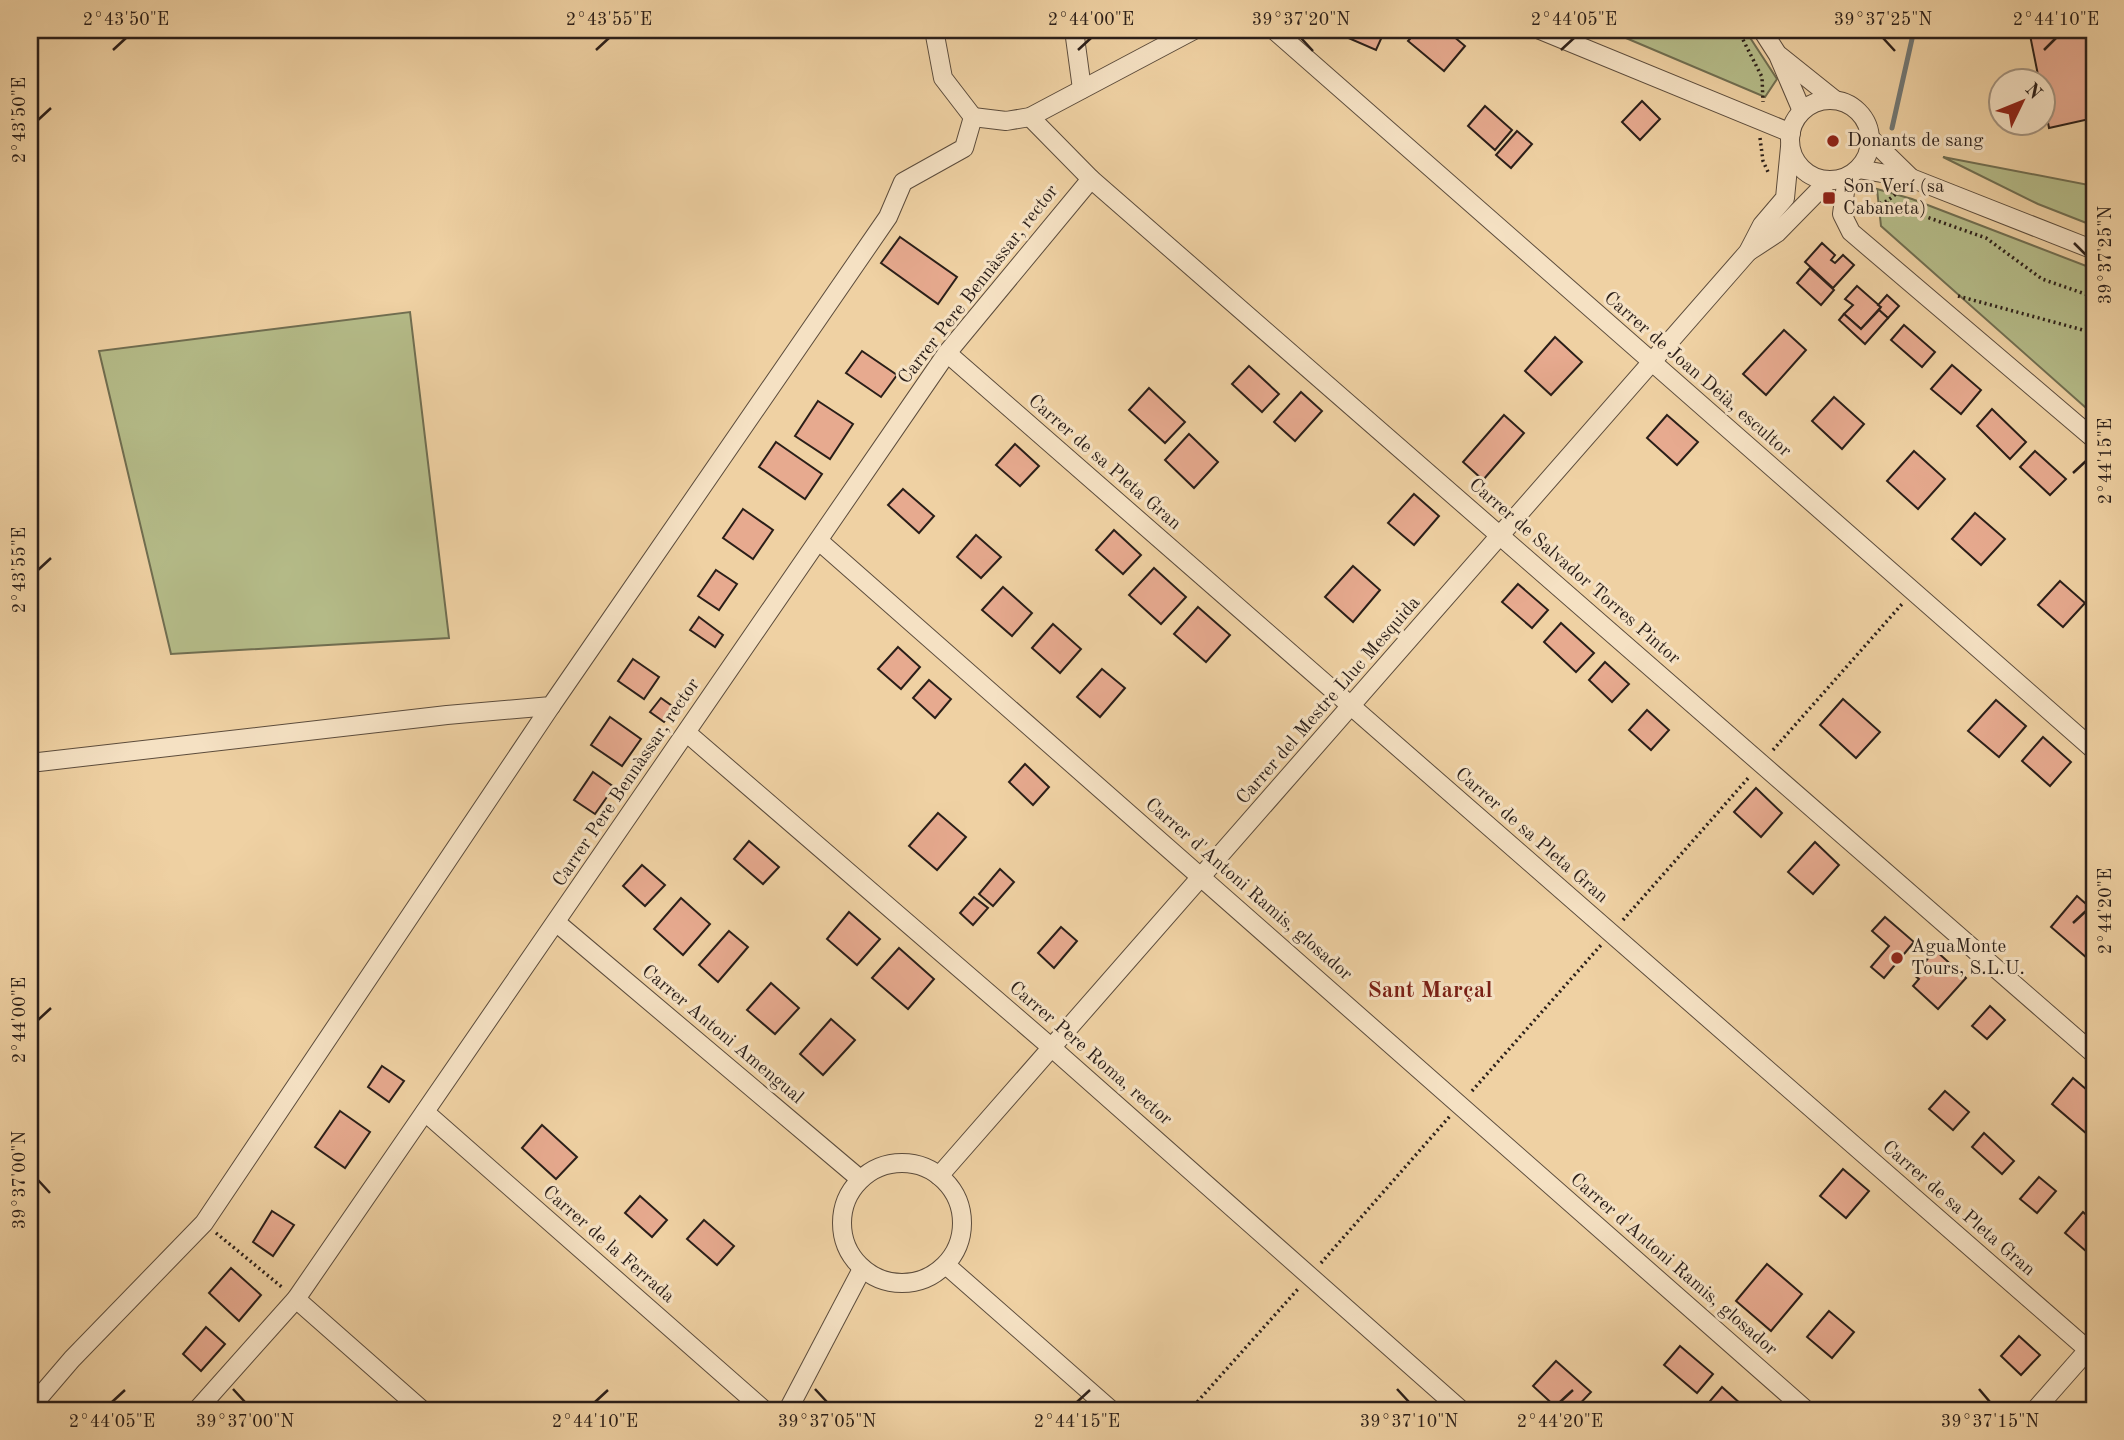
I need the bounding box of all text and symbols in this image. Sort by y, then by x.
text: 2°43'50"E [83,11,169,29]
text: 2°43'55"E [566,11,652,29]
text: 2°44'00"E [1048,11,1134,29]
text: 39°37'20"N [1252,11,1350,29]
text: 2°44'05"E [1531,11,1617,29]
text: 39°37'25"N [1834,11,1932,29]
text: 2°44'10"E [2013,11,2099,29]
north arrow [1988,66,2058,136]
text: 2°43'50"E [11,77,29,163]
text: N [2021,80,2045,104]
place label: Donants de sang [1847,132,1984,151]
marker: Donants de sang [1825,133,1841,149]
place label: Son Verí (sa Cabaneta) [1843,177,1945,219]
street label: Carrer Pere Bennàssar, rector [896,182,1063,388]
marker: Son Verí (sa Cabaneta) [1821,190,1837,206]
text: 39°37'25"N [2097,206,2115,304]
street label: Carrer de Joan Deià, escultor [1600,289,1794,461]
street label: Carrer de sa Pleta Gran [1024,392,1184,534]
text: 2°44'15"E [2097,418,2115,504]
street label: Carrer de Salvador Torres Pintor [1465,475,1683,669]
text: 2°43'55"E [11,527,29,613]
street label: Carrer del Mestre Lluc Mesquida [1234,593,1425,809]
street label: Carrer Pere Bennàssar, rector [550,675,704,891]
street label: Carrer de sa Pleta Gran [1451,765,1611,907]
street label: Carrer d'Antoni Ramis, glosador [1141,795,1355,985]
text: 2°44'20"E [2097,868,2115,954]
place label: AguaMonte Tours, S.L.U. [1911,938,2025,979]
marker: AguaMonte Tours, S.L.U. [1889,950,1905,966]
street label: Carrer Antoni Amengual [638,962,806,1108]
text: 2°44'00"E [11,977,29,1063]
street label: Carrer Pere Roma, rector [1005,978,1175,1130]
district label: Sant Marçal [1367,979,1493,1002]
text: 39°37'00"N [11,1131,29,1229]
street label: Carrer de sa Pleta Gran [1878,1138,2038,1280]
street label: Carrer d'Antoni Ramis, glosador [1566,1170,1780,1360]
street label: Carrer de la Ferrada [538,1183,678,1308]
text: 2°44'05"E [69,1413,155,1431]
text: 39°37'00"N [196,1413,294,1431]
text: 2°44'10"E [552,1413,638,1431]
text: 39°37'05"N [778,1413,876,1431]
text: 2°44'15"E [1034,1413,1120,1431]
text: 39°37'10"N [1360,1413,1458,1431]
text: 2°44'20"E [1517,1413,1603,1431]
text: 39°37'15"N [1941,1413,2039,1431]

